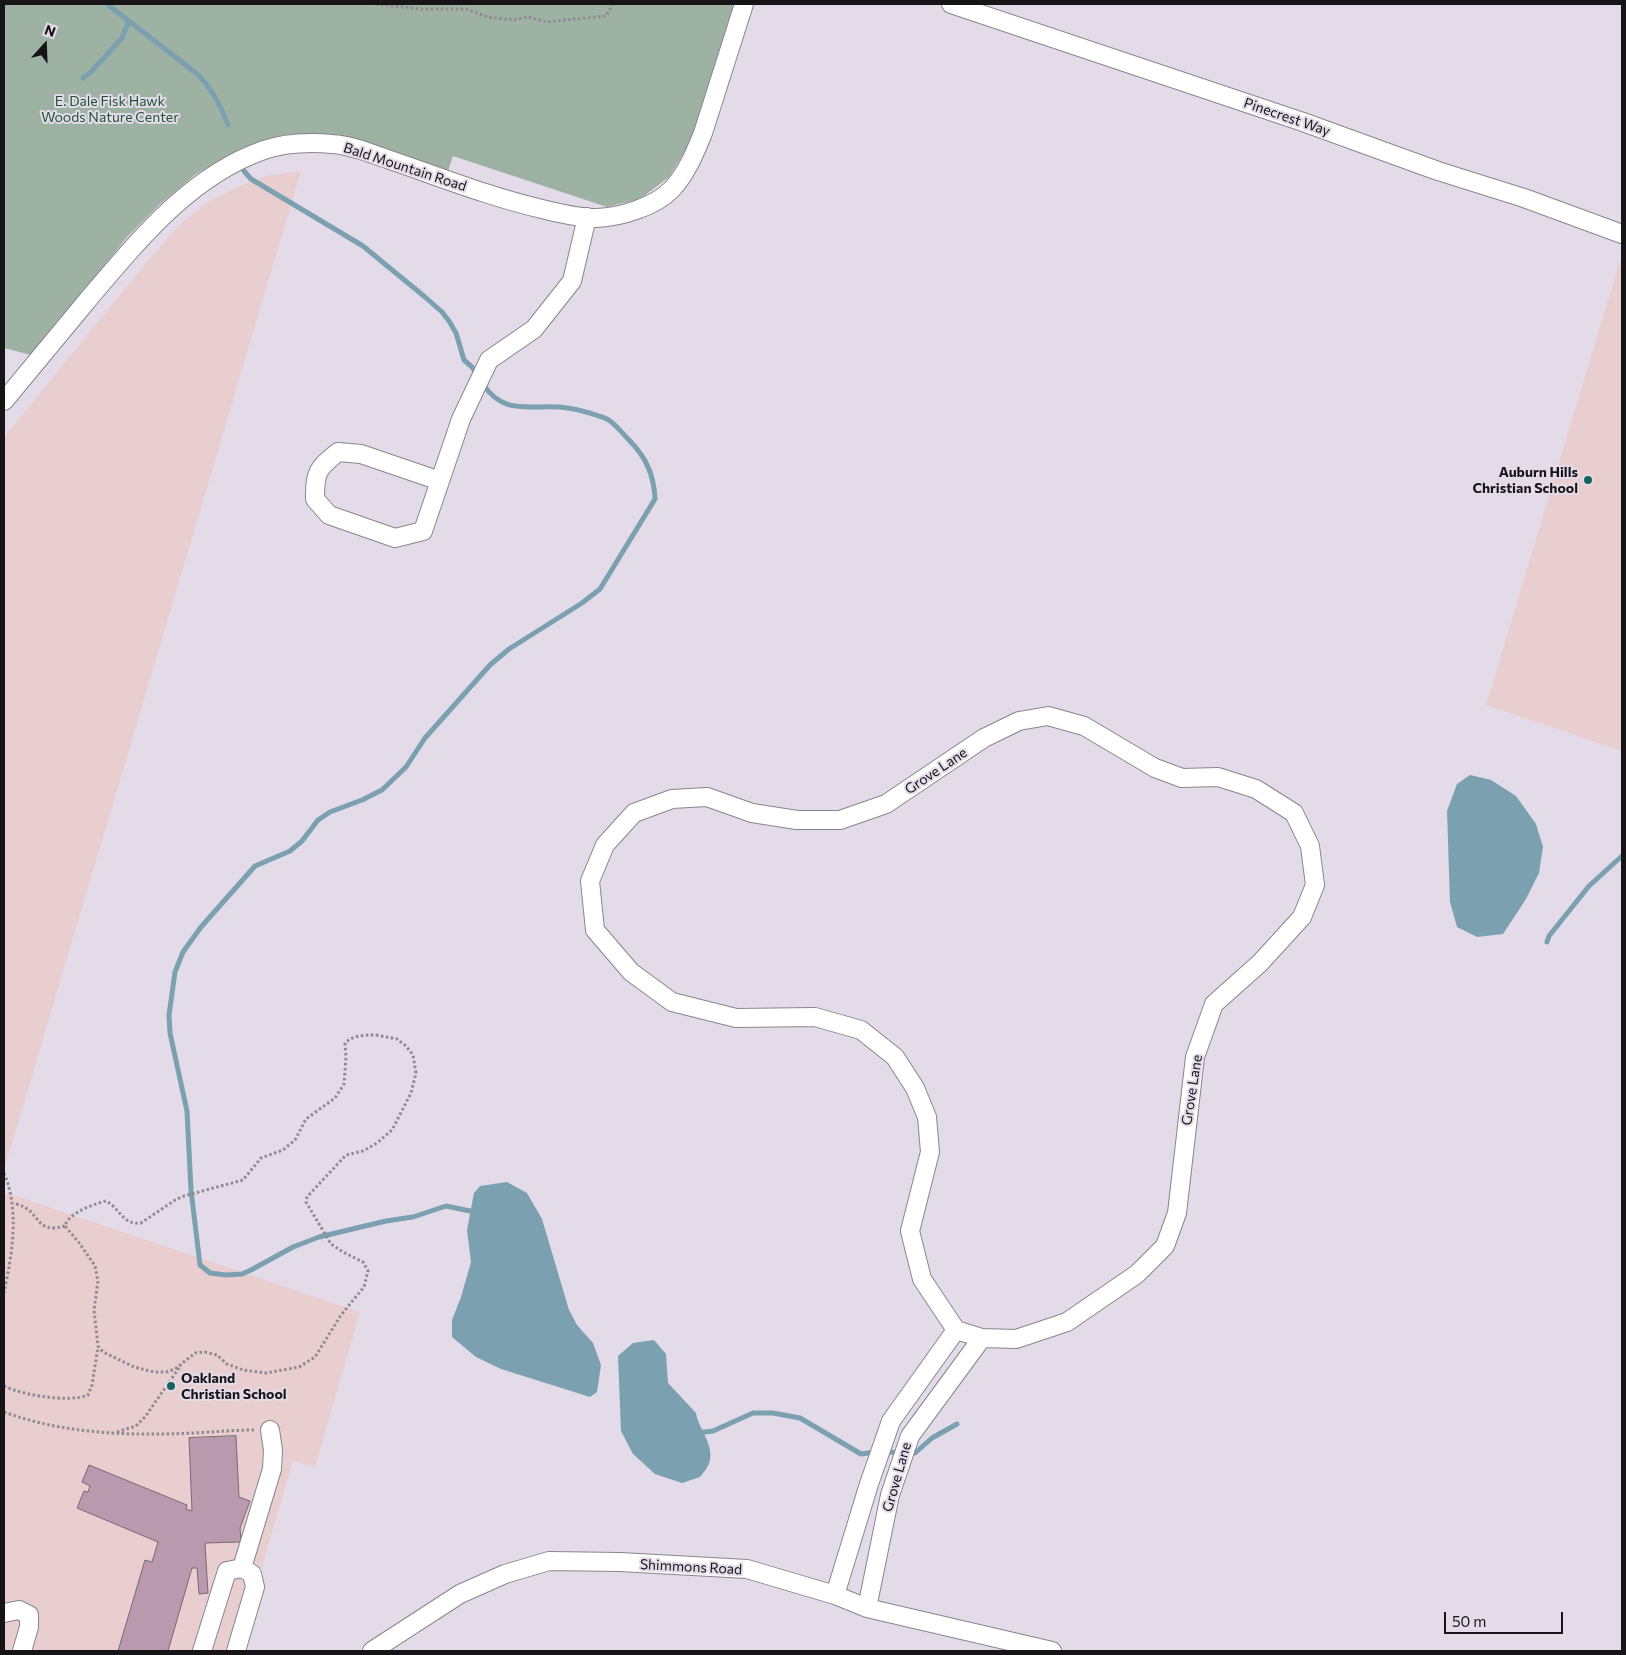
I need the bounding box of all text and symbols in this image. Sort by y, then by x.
north arrow [20,20,70,70]
text: N [42,21,58,40]
park label: E. Dale Fisk Hawk Woods Nature Center [41,93,179,125]
street label: Pinecrest Way [1242,94,1332,140]
street label: Bald Mountain Road [341,139,469,195]
place label: Auburn Hills Christian School [1472,464,1578,497]
marker: Auburn Hills Christian School [1582,474,1594,486]
street label: Grove Lane [902,744,970,798]
street label: Grove Lane [1178,1053,1206,1127]
place label: Oakland Christian School [181,1370,287,1402]
marker: Oakland Christian School [165,1380,177,1392]
street label: Grove Lane [879,1440,915,1514]
street label: Shimmons Road [639,1556,743,1578]
scale bar [1446,1602,1565,1634]
text: 50 m [1452,1612,1486,1630]

